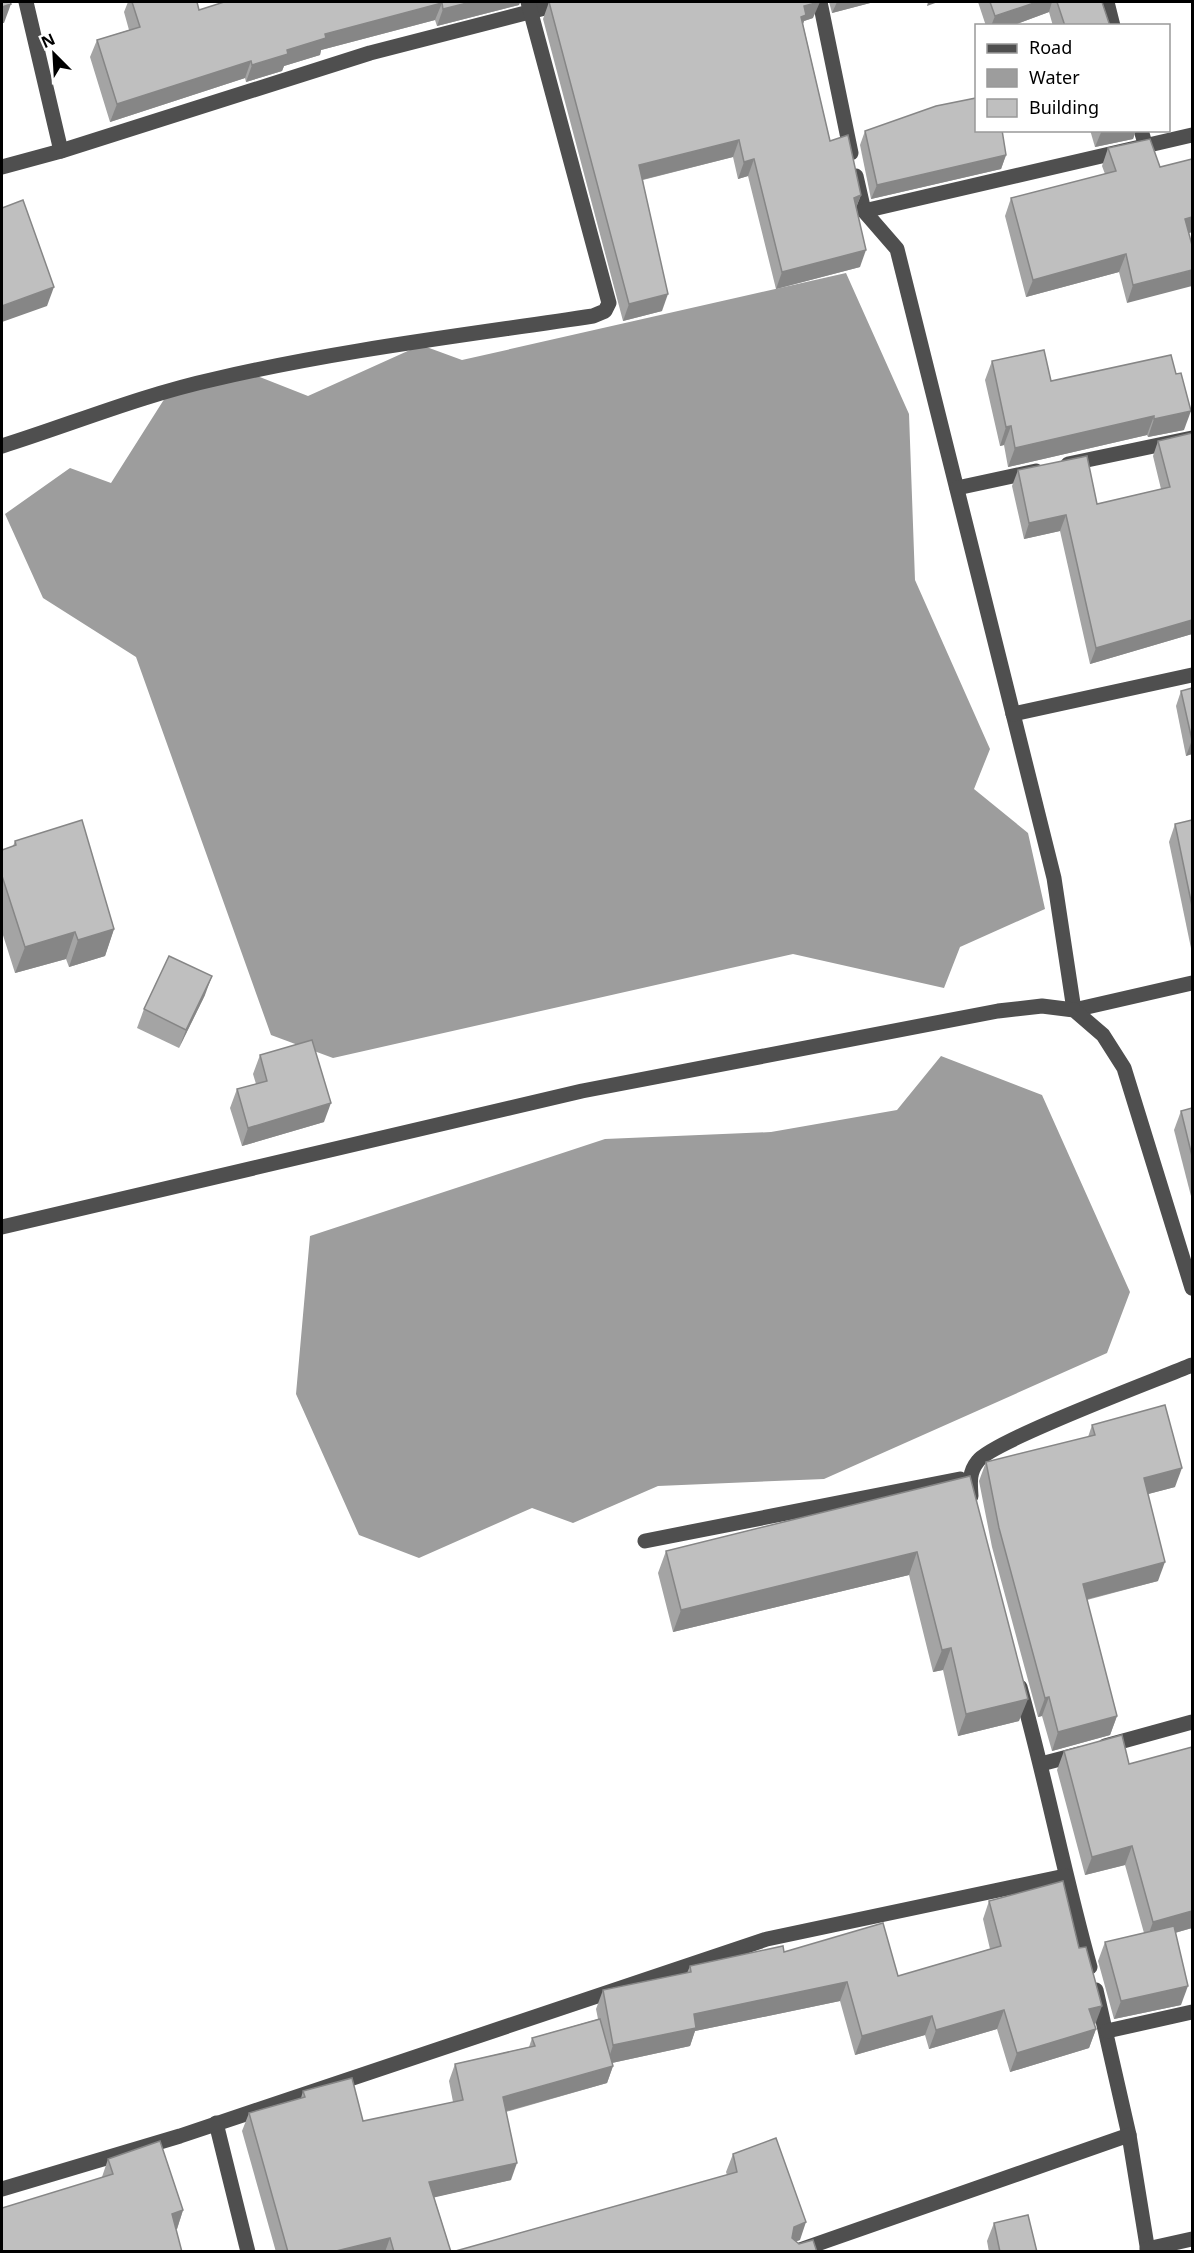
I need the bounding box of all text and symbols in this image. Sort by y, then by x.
north arrow [24,24,84,84]
legend [975,24,1170,132]
text: N [37,28,58,53]
text: Road [1029,35,1072,59]
text: Water [1029,65,1080,89]
text: Building [1029,95,1099,119]

